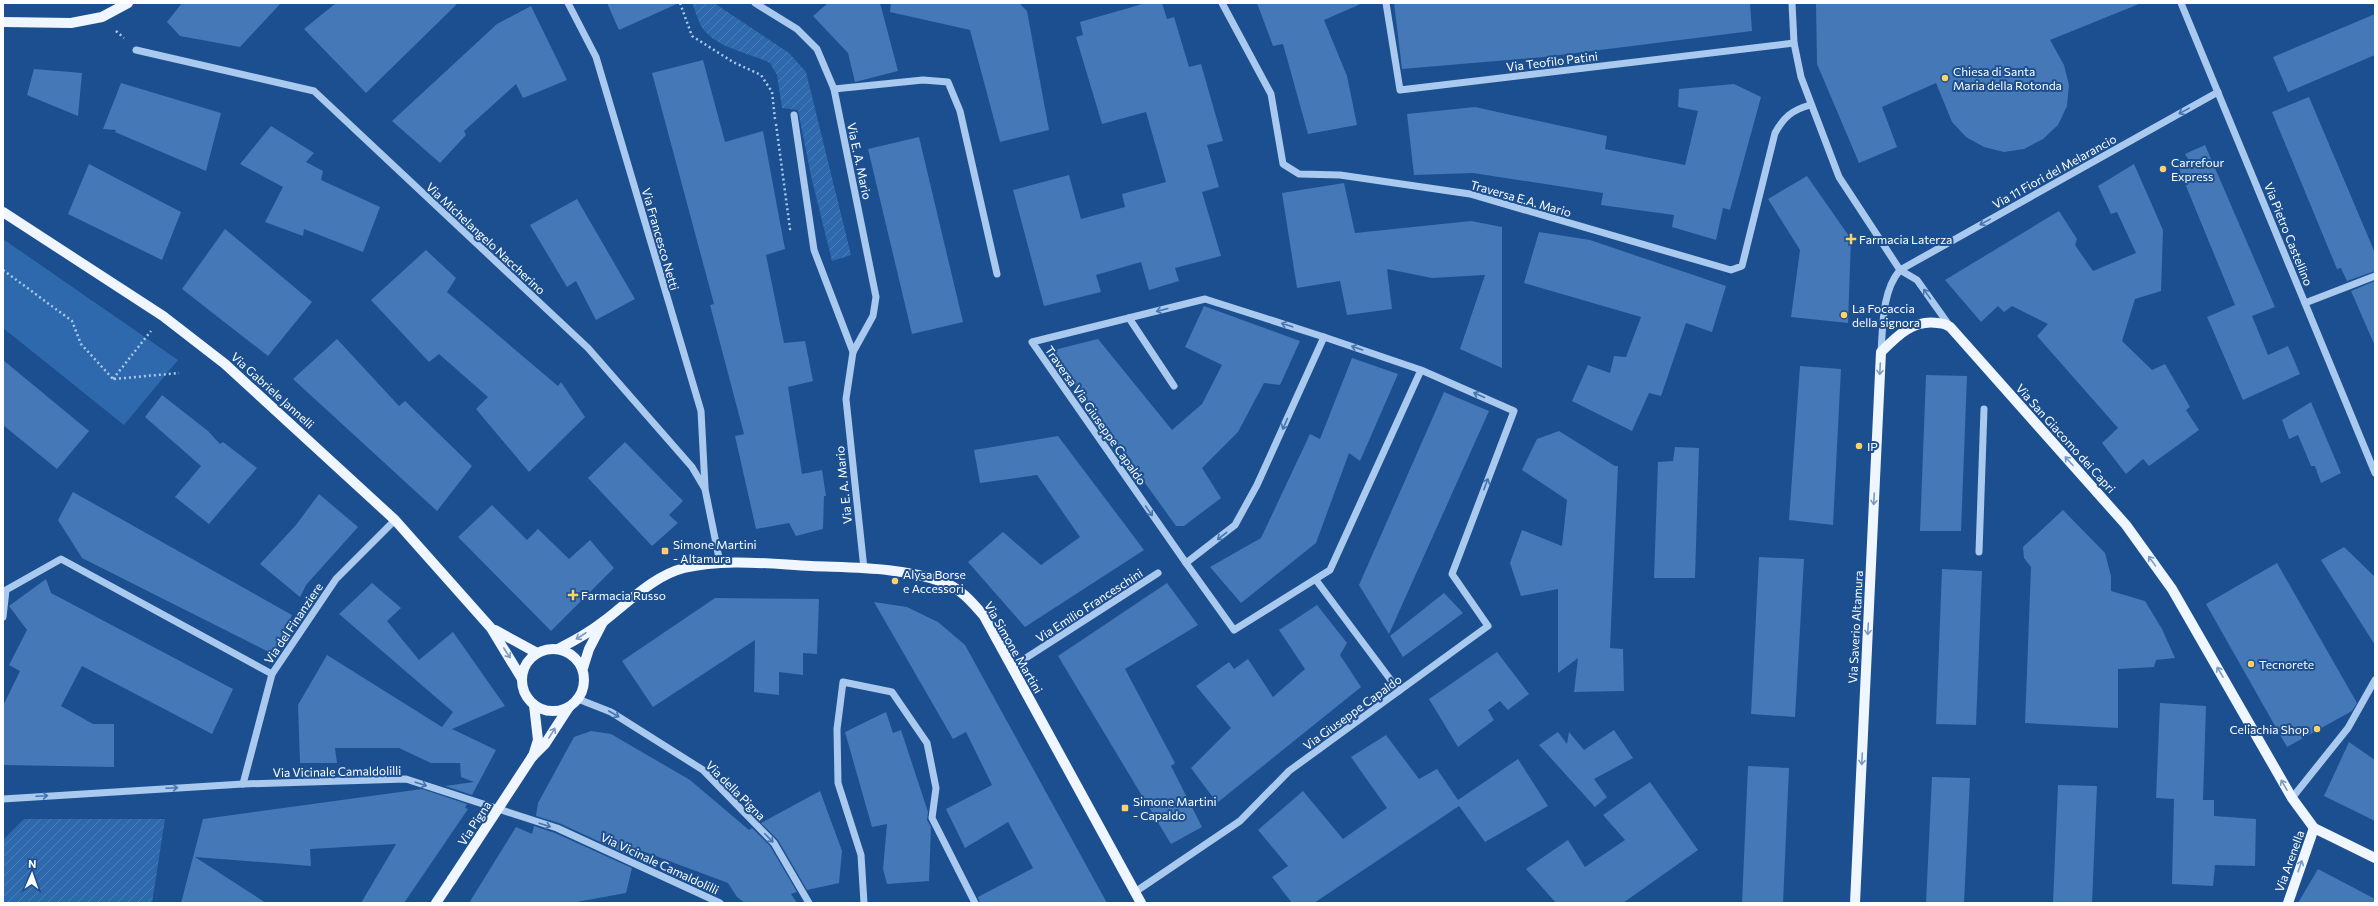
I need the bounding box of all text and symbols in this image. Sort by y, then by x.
street label: Via Teofilo Patini [1505,48,1599,74]
place label: Chiesa di Santa Maria della Rotonda [1953,64,2062,92]
marker: Chiesa di Santa Maria della Rotonda [1940,73,1950,83]
one-way arrow [2178,107,2190,115]
street label: Via E. A. Mario [845,121,875,201]
street label: Via 11 Fiori del Melarancio [1990,131,2118,211]
place label: Carrefour Express [2171,155,2224,183]
marker: Carrefour Express [2158,164,2168,174]
street label: Traversa E.A. Mario [1469,177,1573,219]
street label: Via Michelangelo Naccherino [424,179,548,297]
street label: Via Pietro Castellino [2262,180,2316,288]
street label: Via Francesco Netti [640,186,682,292]
one-way arrow [1979,219,1991,227]
place label: Farmacia Laterza [1859,232,1952,246]
marker: Farmacia Laterza [1846,234,1856,244]
one-way arrow [1923,289,1931,300]
place label: La Focaccia della signora [1852,301,1920,329]
one-way arrow [1156,306,1169,314]
marker: La Focaccia della signora [1839,310,1849,320]
one-way arrow [1281,321,1294,328]
street label: Traversa Via Giuseppe Capaldo [1043,343,1149,487]
one-way arrow [1352,344,1364,352]
street label: Via Gabriele Jannelli [228,349,317,432]
one-way arrow [1877,362,1884,375]
street label: Via San Giacomo dei Capri [2013,381,2119,495]
one-way arrow [1473,391,1485,398]
one-way arrow [1281,417,1288,429]
place label: IP [1867,439,1878,453]
marker: IP [1854,441,1864,451]
street label: Via E. A. Mario [832,445,854,525]
one-way arrow [2065,455,2074,466]
one-way arrow [1482,478,1490,490]
one-way arrow [1871,492,1878,505]
one-way arrow [1145,505,1153,516]
one-way arrow [1217,531,1228,540]
place label: Simone Martini - Altamura [673,537,757,565]
marker: Simone Martini - Altamura [660,546,670,556]
one-way arrow [2148,556,2156,567]
street label: Via Emilio Franceschini [1033,565,1145,645]
place label: Alysa Borse e Accessori [903,567,966,595]
street label: Via Saverio Altamura [1845,570,1865,684]
marker: Alysa Borse e Accessori [890,576,900,586]
street label: Via del Finanziere [261,580,325,666]
place label: Farmacia Russo [581,588,666,602]
marker: Farmacia Russo [568,590,578,600]
street label: Via Simone Martini [982,599,1046,695]
one-way arrow [1864,622,1872,635]
one-way arrow [576,632,587,640]
one-way arrow [503,647,511,658]
place label: Tecnorete [2259,657,2314,671]
marker: Tecnorete [2246,659,2256,669]
one-way arrow [2215,666,2223,678]
street label: Via Giuseppe Capaldo [1300,672,1404,752]
one-way arrow [608,711,620,719]
place label: Celiachia Shop [2229,722,2309,736]
marker: Celiachia Shop [2312,724,2322,734]
one-way arrow [549,727,557,739]
one-way arrow [1858,752,1865,765]
street label: Via della Pigna [703,757,769,823]
street label: Via Vicinale Camaldolilli [272,763,402,779]
one-way arrow [2280,779,2288,791]
one-way arrow [415,781,427,789]
one-way arrow [165,785,178,792]
one-way arrow [35,793,48,800]
place label: Simone Martini - Capaldo [1133,794,1217,822]
street label: Via Pigna [454,798,494,848]
marker: Simone Martini - Capaldo [1120,803,1130,813]
one-way arrow [539,821,551,829]
street label: Via Arenella [2271,828,2307,894]
street label: Via Vicinale Camaldolilli [599,829,721,897]
one-way arrow [764,833,774,843]
north arrow [12,854,52,894]
text: N [28,857,37,870]
one-way arrow [2297,861,2305,873]

